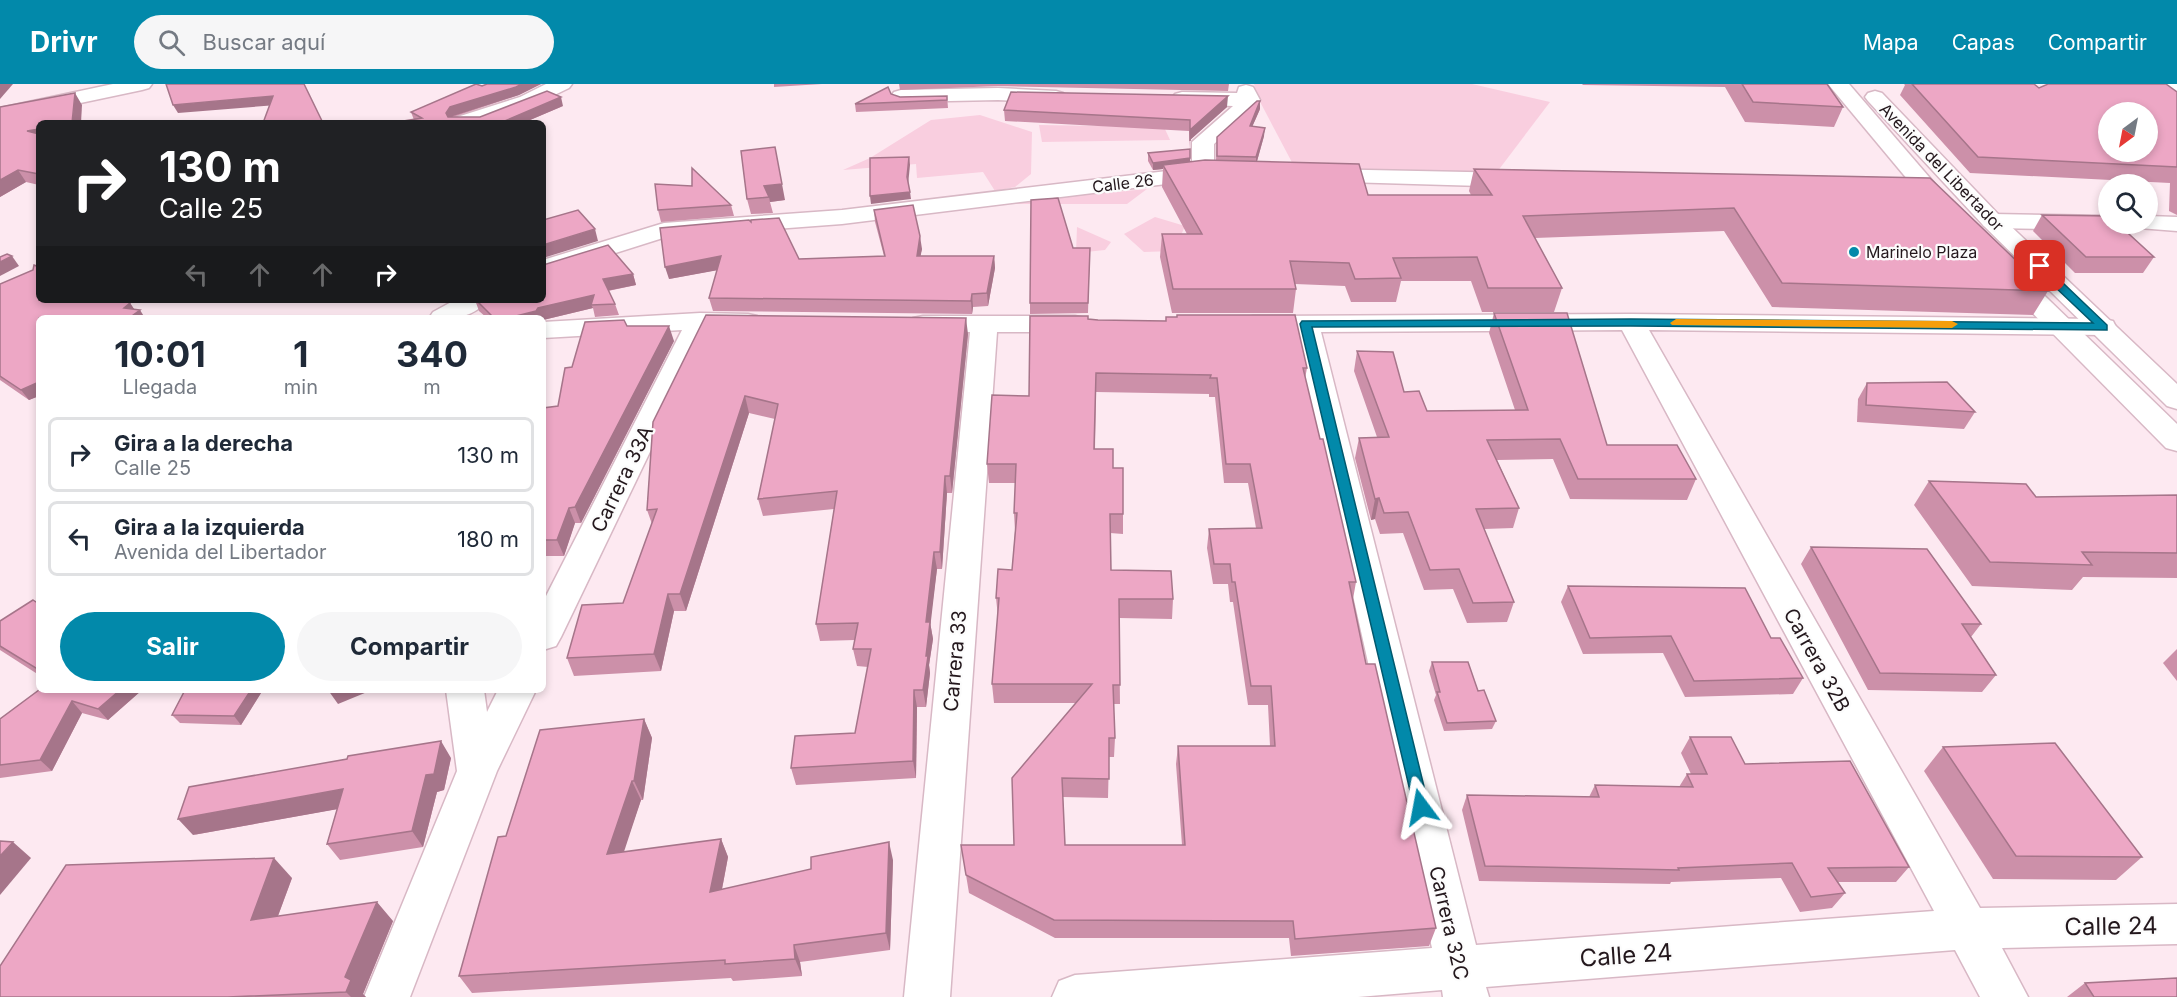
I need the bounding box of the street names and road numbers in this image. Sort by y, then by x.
street label: Avenida del Libertador [1876,99,2008,235]
street label: Calle 26 [1091,169,1155,197]
street label: Carrera 33A [586,422,658,536]
street label: Carrera 32B [1779,604,1855,716]
street label: Carrera 33 [939,609,971,713]
street label: Carrera 32C [1424,864,1474,982]
street label: Calle 24 [2064,911,2158,941]
street label: Calle 24 [1579,937,1673,973]

